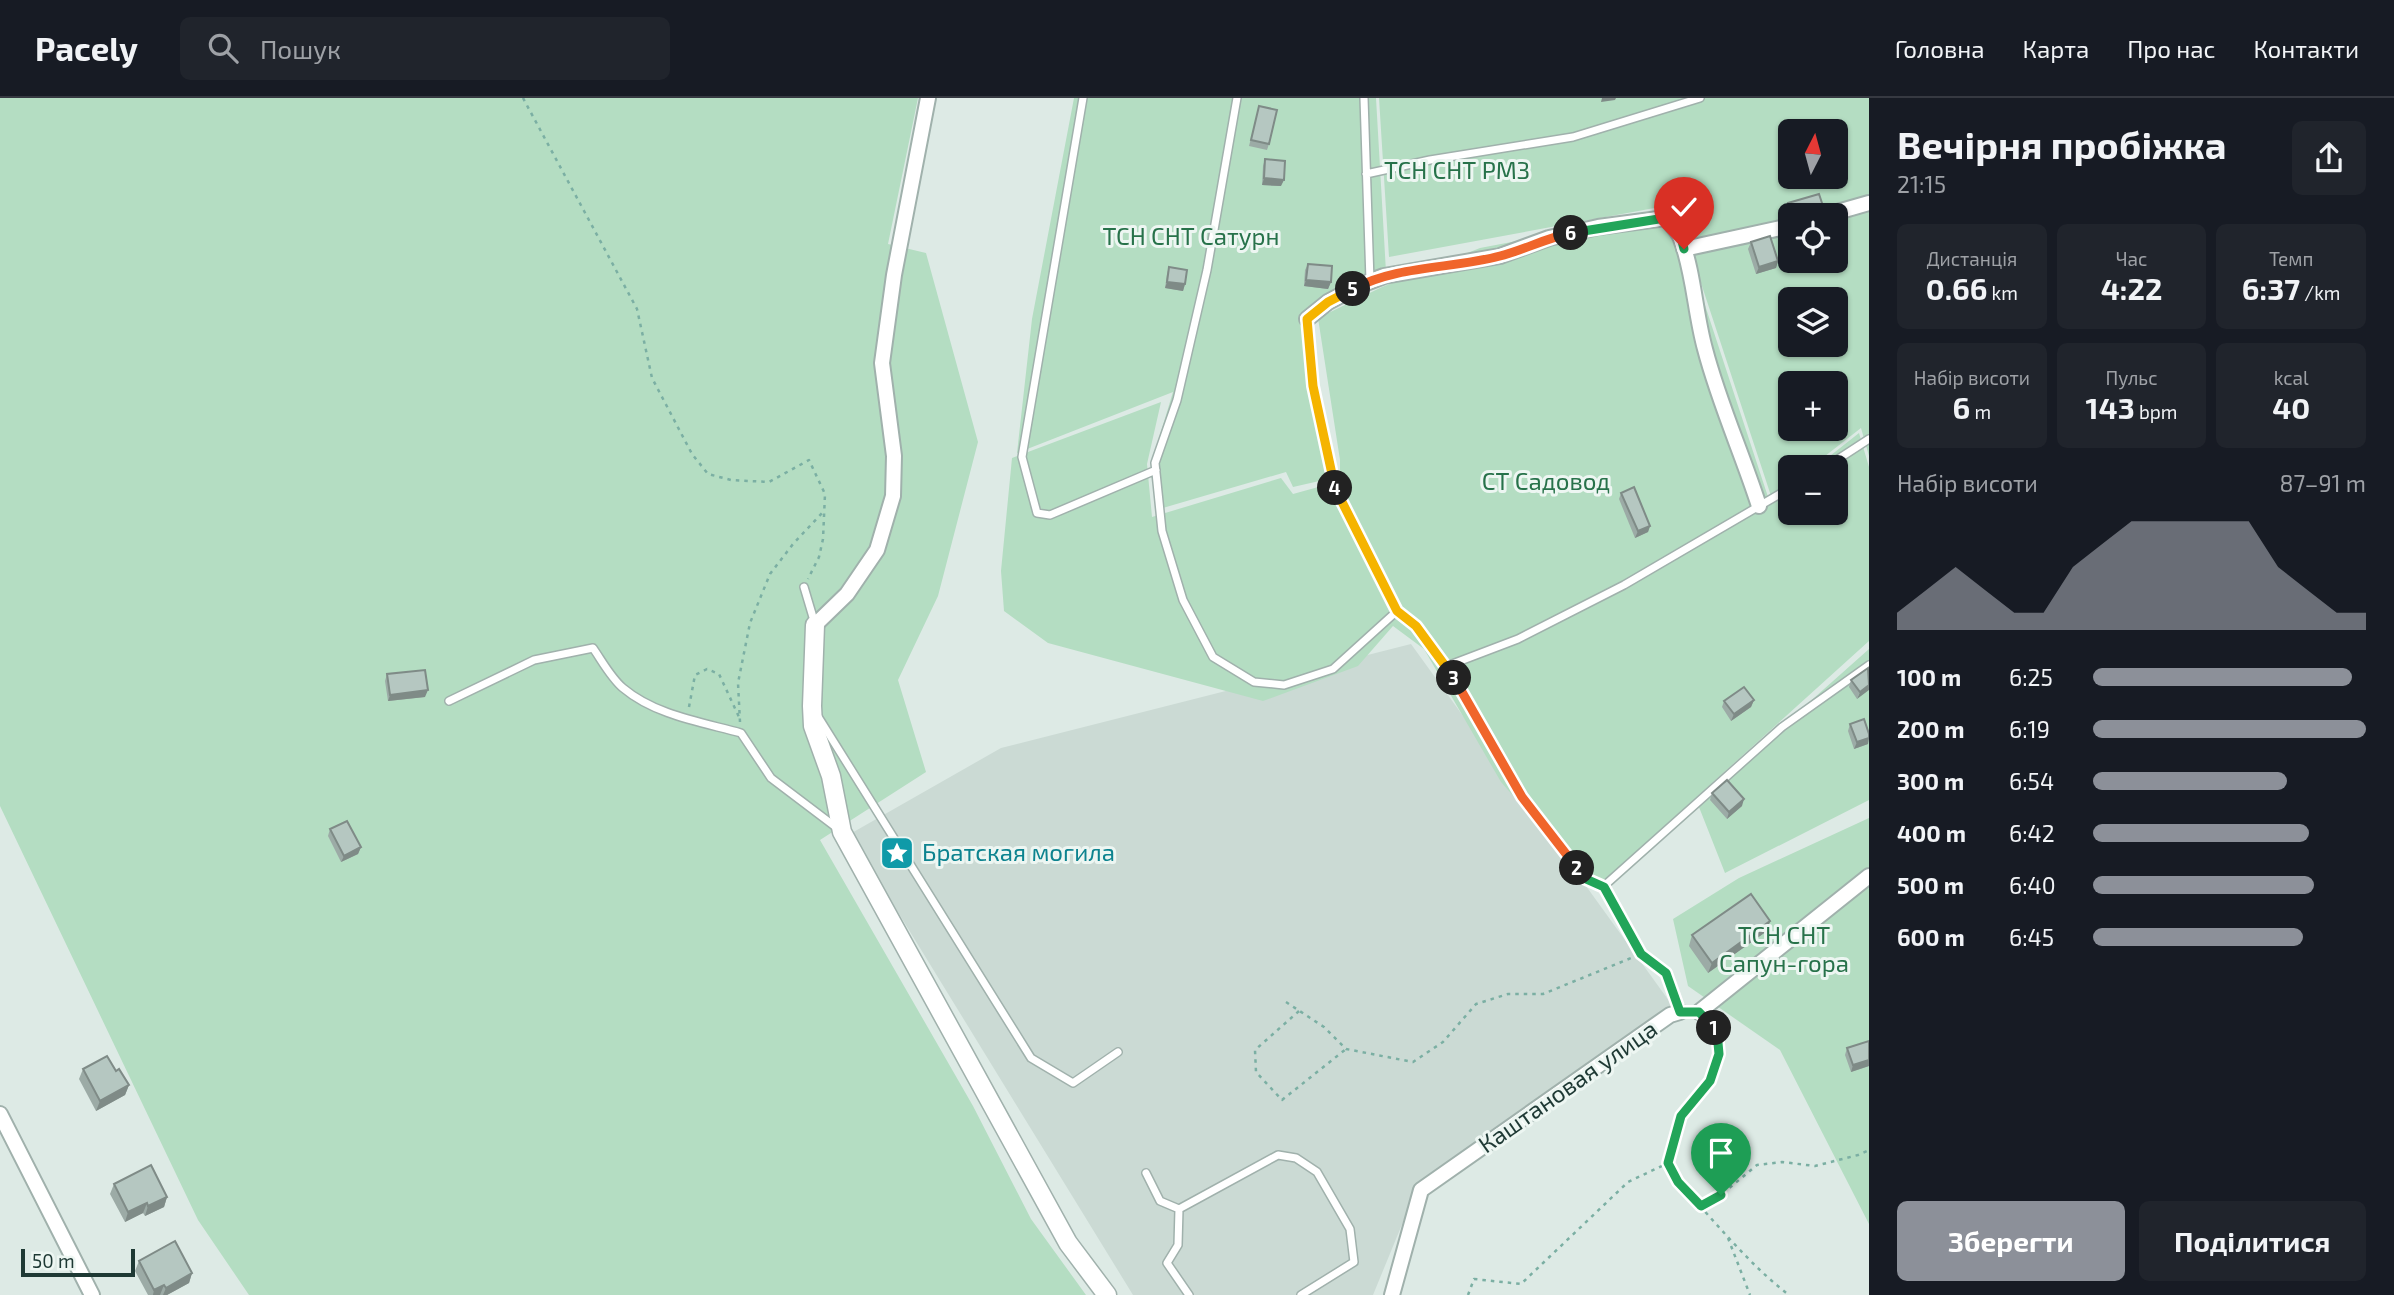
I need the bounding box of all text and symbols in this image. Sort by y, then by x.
search box [180,17,670,80]
text: Pacely [35,28,138,68]
icon: search [204,29,242,67]
text: Пошук [260,33,341,64]
text: Головна [1895,34,1985,63]
text: Карта [2023,34,2089,63]
text: Про нас [2127,34,2215,63]
text: Контакти [2253,34,2359,63]
north arrow [1778,119,1848,189]
map controls [1778,119,1848,525]
text: Вечірня пробіжка [1897,121,2227,167]
button: share [2292,121,2366,195]
park label: ТСН СНТ РМЗ [1384,155,1530,184]
text: 21:15 [1897,170,1946,198]
pin [1654,177,1714,249]
icon: check [1665,188,1703,226]
button: locate [1778,203,1848,273]
pin: 6 [1554,216,1588,250]
park label: ТСН СНТ Сатурн [1102,221,1280,251]
text: 6 [1565,221,1576,244]
text: Дистанція [1926,247,2017,270]
text: Час [2116,247,2147,270]
text: Темп [2269,247,2313,270]
text: 0.66 [1926,270,1987,306]
text: 4:22 [2101,270,2162,306]
text: 6:37 [2242,270,2300,306]
pin: 5 [1336,272,1370,306]
text: 5 [1347,277,1358,300]
text: km [1987,281,2018,304]
text: /km [2300,281,2340,304]
button: layers [1778,287,1848,357]
text: Набір висоти [1914,366,2030,389]
text: Пульс [2105,366,2158,389]
text: kcal [2274,366,2309,389]
button: + [1778,371,1848,441]
text: 6 [1953,389,1970,425]
text: 143 [2086,389,2135,425]
text: 40 [2272,389,2310,425]
text: m [1970,400,1991,423]
text: bpm [2135,400,2177,423]
button: − [1778,455,1848,525]
park label: СТ Садовод [1482,466,1610,495]
text: Набір висоти [1897,469,2038,497]
text: 87–91 m [2280,469,2366,497]
pin: 4 [1318,470,1352,506]
text: 4 [1328,476,1341,499]
pin: 3 [1436,660,1472,696]
text: 100 m [1897,663,1961,691]
text: 6:25 [2009,663,2053,691]
text: 3 [1448,666,1459,689]
text: 200 m [1897,715,1965,743]
text: 6:19 [2009,715,2050,743]
text: 300 m [1897,767,1964,795]
text: 6:54 [2009,767,2054,795]
text: 400 m [1897,819,1966,847]
text: 6:42 [2009,819,2055,847]
place icon: Братская могила [878,834,916,872]
place label: Братская могила [922,837,1115,866]
pin: 2 [1560,850,1594,886]
text: 2 [1571,856,1582,879]
text: 500 m [1897,871,1964,899]
text: 6:40 [2009,871,2056,899]
park label: ТСН СНТ Сапун-гора [1719,920,1849,978]
text: 600 m [1897,923,1965,951]
text: 6:45 [2009,923,2054,951]
pin: 1 [1696,1010,1732,1046]
street label: Каштановая улица [1472,1013,1663,1159]
text: 1 [1709,1016,1718,1039]
pin [1691,1123,1751,1195]
icon: arrive [1702,1134,1740,1172]
button: Зберегти [1897,1201,2125,1281]
button: Поділитися [2139,1201,2366,1281]
scale bar [21,1246,135,1278]
text: 50 m [32,1249,75,1272]

